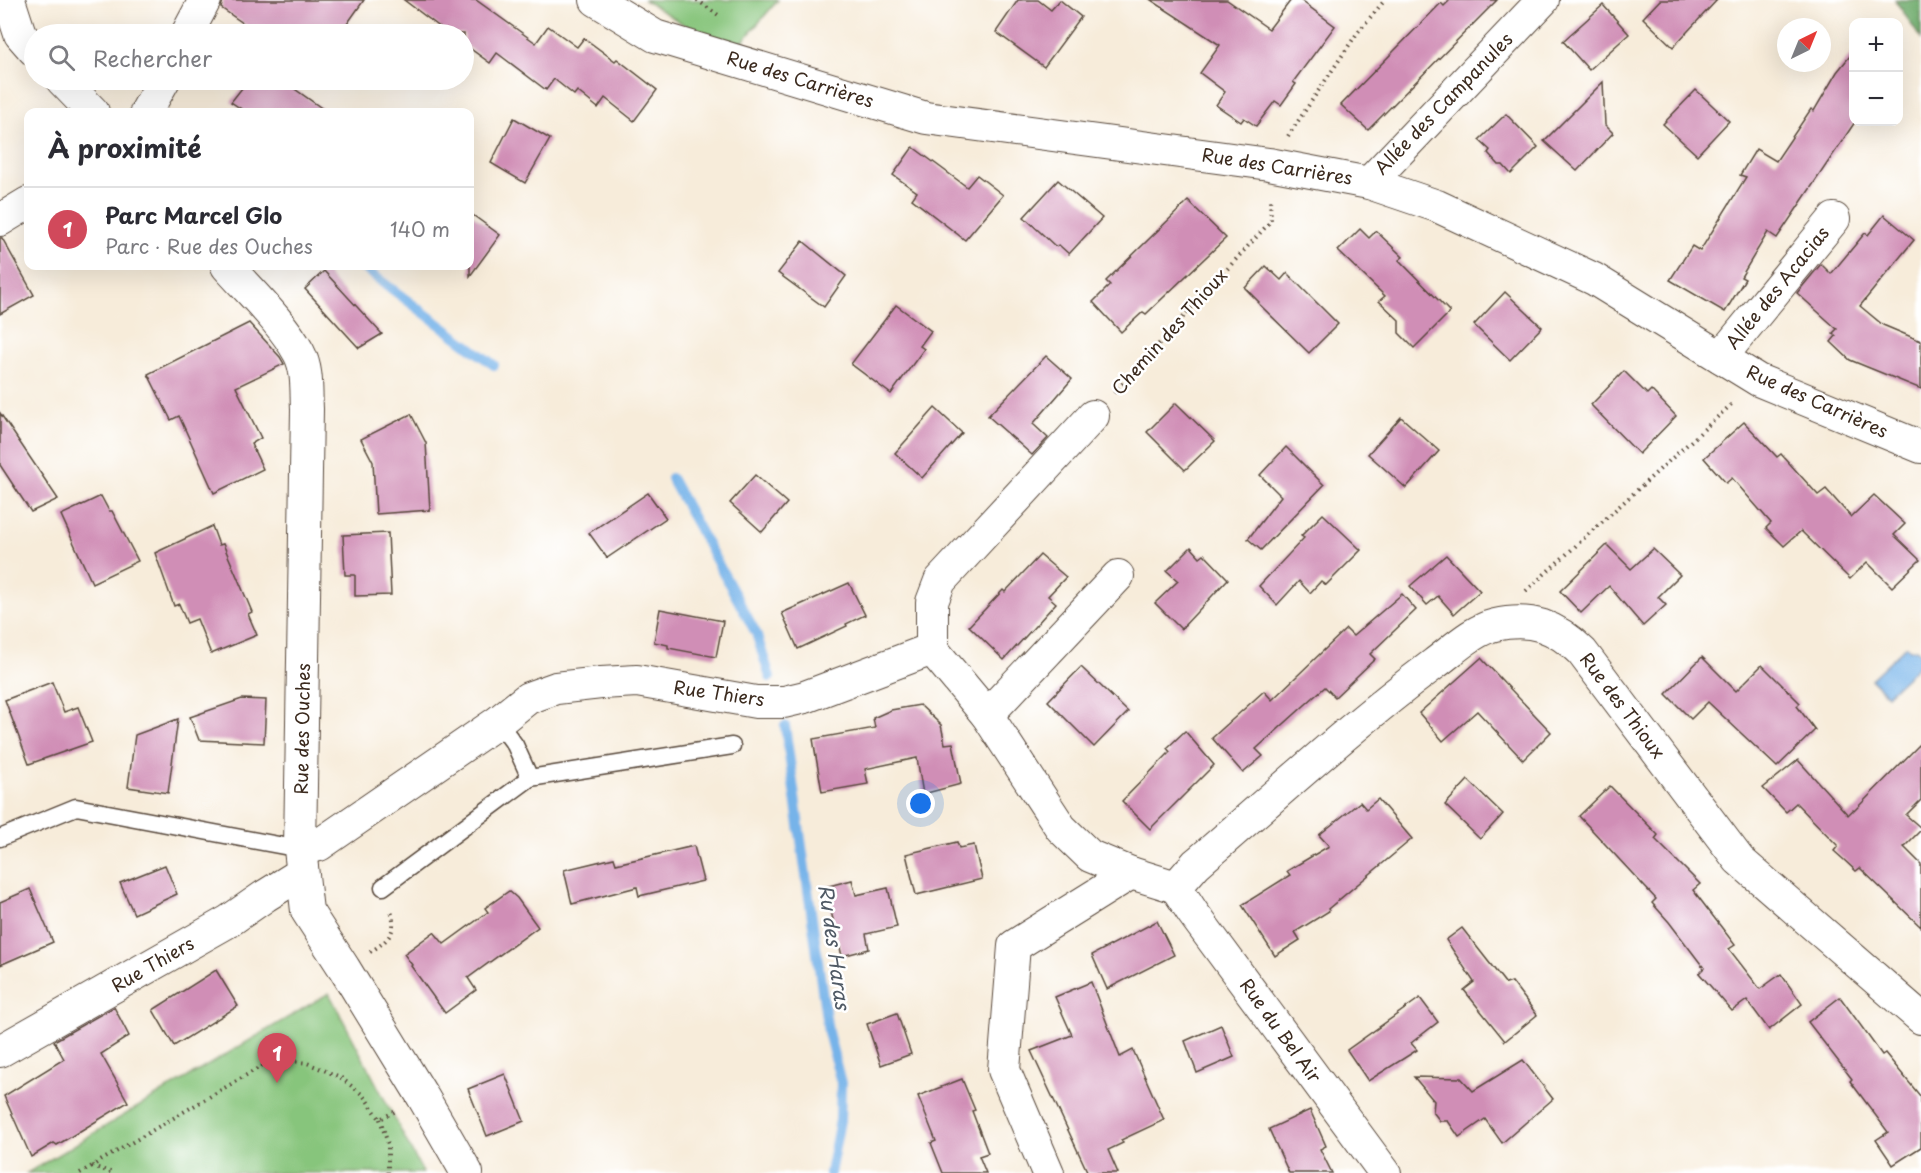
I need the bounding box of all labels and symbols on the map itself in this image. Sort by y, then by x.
north arrow [1777,18,1831,72]
street label: Allée des Campanules [1368,26,1518,180]
street label: Rue des Carrières [724,43,877,114]
street label: Rue des Carrières [1200,140,1354,191]
street label: Allée des Acacias [1719,220,1835,354]
street label: Chemin des Thioux [1105,262,1233,400]
street label: Rue des Carrières [1743,357,1893,444]
street label: Rue des Thioux [1574,646,1672,764]
street label: Rue des Ouches [287,663,316,795]
street label: Rue Thiers [672,673,766,712]
your location [906,789,935,818]
water label: Ru des Haras [811,883,859,1013]
street label: Rue Thiers [106,929,199,998]
street label: Rue du Bel Air [1234,972,1329,1088]
pin: 1 [258,1034,296,1083]

